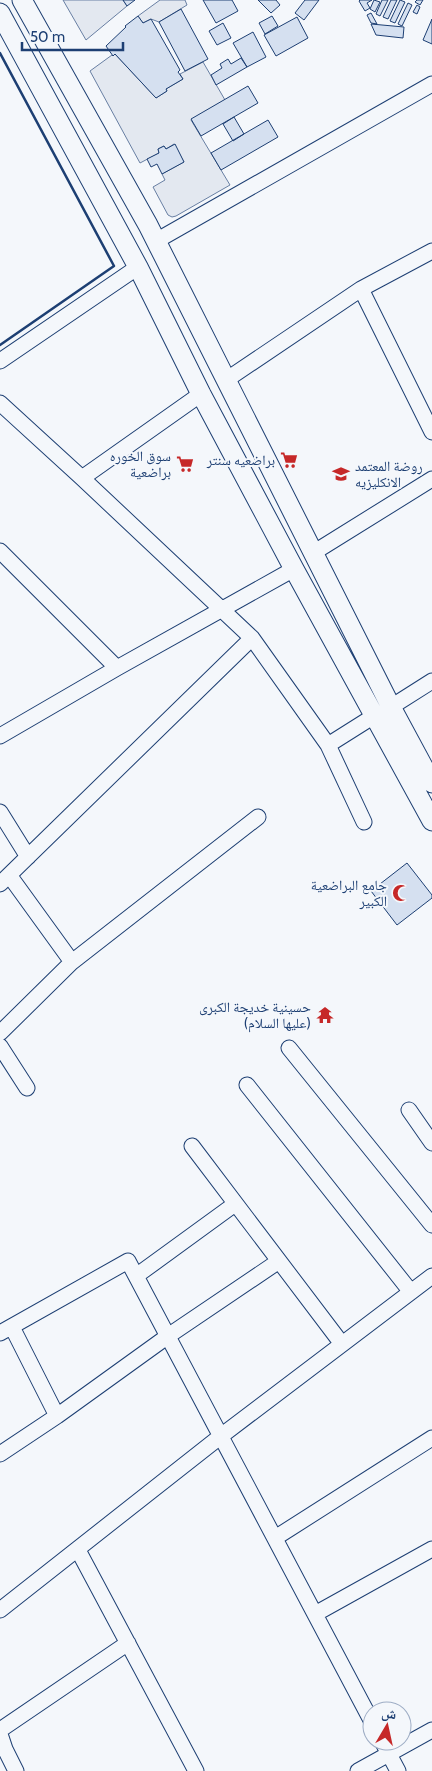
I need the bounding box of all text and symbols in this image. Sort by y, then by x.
scale bar [22,20,124,52]
text: 50 m [30,28,65,46]
place label: سوق الخوره براضعية [110,447,171,481]
supermarket icon: براضعيه سنتر [279,450,299,470]
place label: براضعيه سنتر [206,451,275,469]
supermarket icon: سوق الخوره براضعية [175,454,195,474]
place label: روضة المعتمد الانكليزيه [355,457,423,491]
school or university icon: روضة المعتمد الانكليزيه [331,464,351,484]
place label: جامع البراضعية الكبير [311,876,387,910]
mosque icon: جامع البراضعية الكبير [391,883,411,903]
place label: حسينية خديجة الكبرى (عليها السلام) [199,998,311,1033]
temple icon: حسينية خديجة الكبرى (عليها السلام) [315,1005,335,1025]
north arrow [362,1701,412,1751]
text: ش [380,1703,398,1723]

